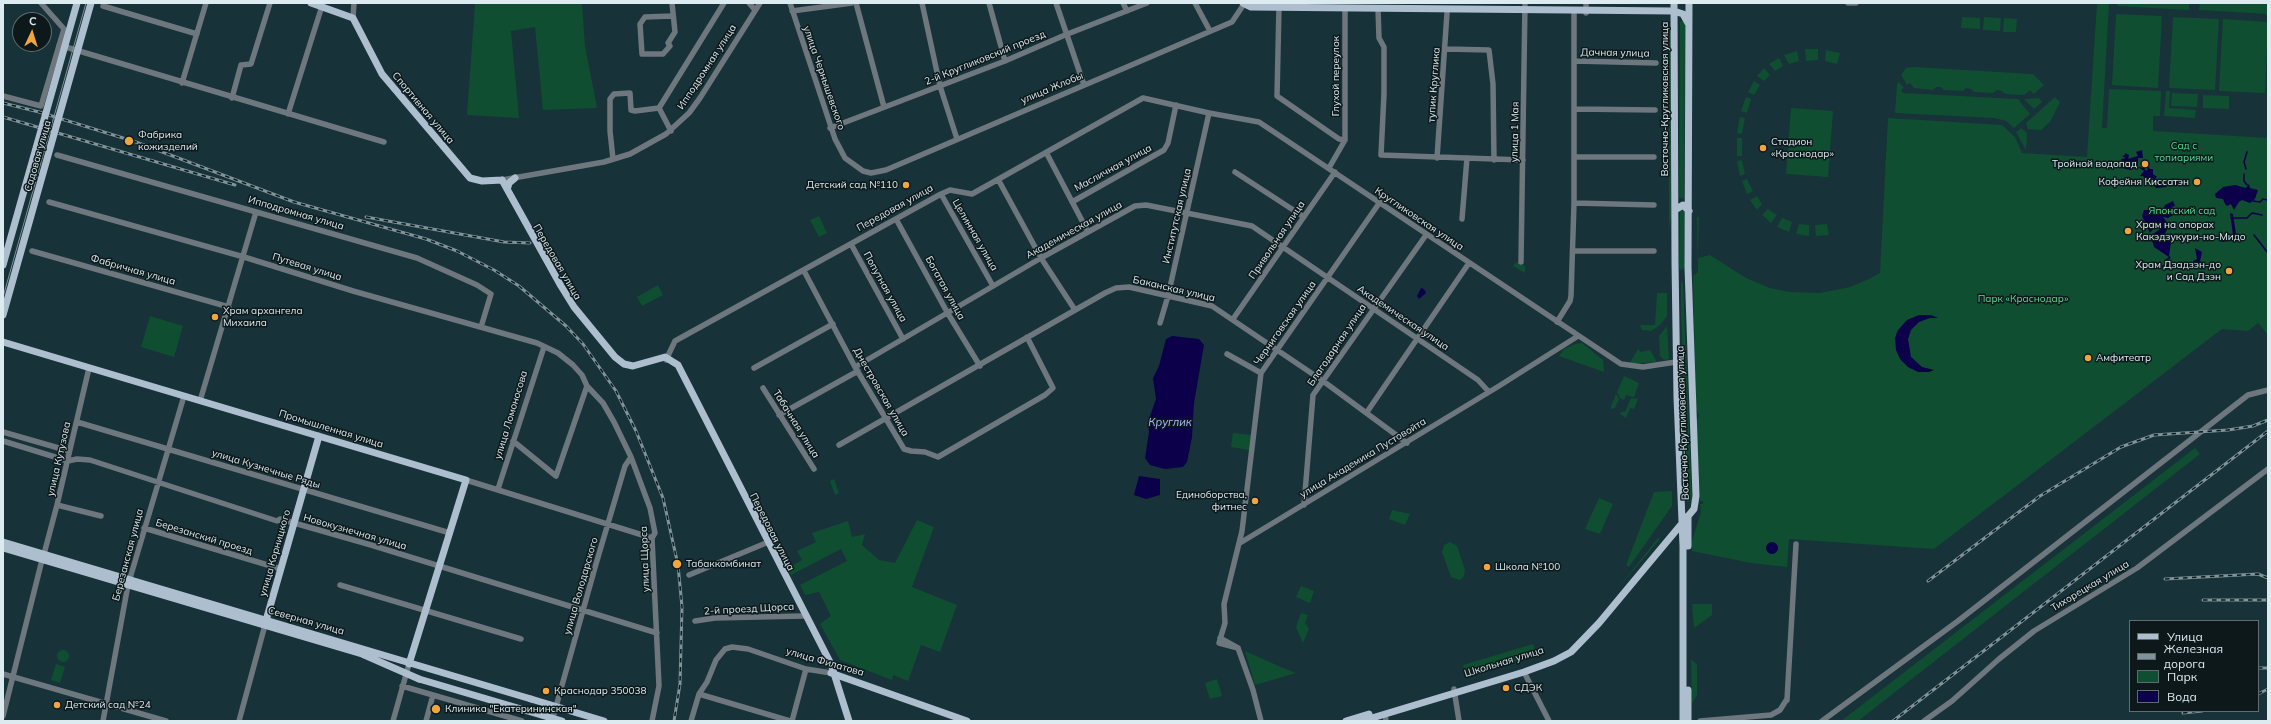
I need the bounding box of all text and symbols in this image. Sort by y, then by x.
north arrow [12,12,52,52]
text: С [29,14,37,28]
street label: Ипподромная улица [675,22,739,112]
street label: Восточно-Кругликовская улица [1659,22,1671,176]
street label: улица Чернышевского [800,24,848,132]
street label: 2-й Кругликовский проезд [923,28,1047,88]
street label: Глухой переулок [1330,36,1342,116]
street label: Дачная улица [1580,46,1650,60]
street label: тупик Круглика [1425,47,1443,123]
street label: улица Жлобы [1019,69,1085,107]
street label: Спортивная улица [389,70,457,146]
street label: улица 1 Мая [1508,102,1522,162]
street label: Садовая улица [22,119,54,193]
place label: Фабрика кожизделий [138,129,198,152]
marker: Фабрика кожизделий [123,135,135,147]
place label: Стадион «Краснодар» [1771,136,1834,160]
park label: Сад с топиариями [2155,140,2213,164]
street label: Масличная улица [1072,142,1154,194]
marker: Стадион «Краснодар» [1758,143,1768,153]
place label: Тройной водопад [2052,158,2137,170]
marker: Тройной водопад [2140,159,2150,169]
street label: Институтская улица [1160,167,1194,265]
place label: Кофейня Киссатэн [2098,176,2189,188]
marker: Кофейня Киссатэн [2192,177,2202,187]
place label: Детский сад №110 [806,179,898,191]
marker: Детский сад №110 [901,180,911,190]
street label: Передовая улица [855,182,935,234]
street label: Кругликовская улица [1372,185,1466,253]
street label: Ипподромная улица [247,194,345,232]
street label: Целинная улица [950,197,1000,273]
street label: Академическая улица [1024,199,1124,261]
street label: Привольная улица [1246,199,1308,281]
park label: Японский сад [2149,205,2215,217]
place label: Храм на опорах Какэдзукури-но-Мидо [2136,219,2246,242]
street label: Передовая улица [530,222,584,302]
marker: Храм на опорах Какэдзукури-но-Мидо [2123,226,2133,236]
street label: Попутная улица [861,250,909,324]
street label: Путевая улица [271,251,343,283]
street label: Фабричная улица [89,252,177,288]
street label: Богатая улица [923,254,967,322]
place label: Храм Дзадзэн-до и Сад Дзэн [2135,259,2221,282]
marker: Храм Дзадзэн-до и Сад Дзэн [2224,266,2234,276]
street label: Баканская улица [1132,274,1216,304]
street label: Черниговская улица [1251,279,1319,367]
street label: Академическая улица [1355,283,1451,353]
park label: Парк «Краснодар» [1978,293,2068,305]
street label: Благодарная улица [1305,302,1369,388]
place label: Храм архангела Михаила [223,305,303,328]
marker: Храм архангела Михаила [210,312,220,322]
street label: Днестровская улица [851,346,911,438]
street label: Восточно-Кругликовская улица [1674,346,1692,500]
place label: Амфитеатр [2096,352,2151,364]
marker: Амфитеатр [2083,353,2093,363]
street label: улица Ломоносова [492,369,530,461]
street label: Табачная улица [770,388,822,460]
street label: Промышленная улица [277,407,385,451]
street label: улица Академика Пустовойта [1298,415,1428,501]
water label: Круглик [1148,416,1192,430]
street label: улица Кутузова [45,421,73,497]
street label: улица Кузнечные Ряды [210,447,322,491]
place label: Единоборства, фитнес [1176,489,1247,512]
street label: Передовая улица [747,491,797,573]
marker: Единоборства, фитнес [1250,496,1260,506]
street label: Березанская улица [110,508,146,602]
street label: улица Корницкого [257,508,293,598]
street label: Новокузнечная улица [302,511,408,553]
street label: Березанский проезд [154,517,254,557]
street label: улица Щорса [638,526,652,592]
street label: улица Володарского [561,536,601,636]
marker: Табаккомбинат [671,558,683,570]
place label: Табаккомбинат [686,558,761,570]
street label: Тихорецкая улица [2049,558,2131,614]
place label: Школа №100 [1495,561,1560,573]
marker: Школа №100 [1482,562,1492,572]
street label: 2-й проезд Щорса [704,601,794,617]
street label: Северная улица [266,604,346,638]
legend [2129,620,2259,712]
text: Улица [2167,629,2203,644]
text: Железная дорога [2164,641,2223,671]
street label: Школьная улица [1463,644,1545,680]
street label: улица Филатова [785,645,865,679]
text: Парк [2167,669,2197,684]
place label: СДЭК [1514,682,1542,694]
marker: СДЭК [1501,683,1511,693]
place label: Краснодар 350038 [554,685,646,697]
marker: Краснодар 350038 [541,686,551,696]
text: Вода [2167,689,2197,704]
place label: Детский сад №24 [65,699,151,711]
marker: Детский сад №24 [52,700,62,710]
marker: Клиника "Екатерининская" [430,703,442,715]
place label: Клиника "Екатерининская" [445,703,577,715]

